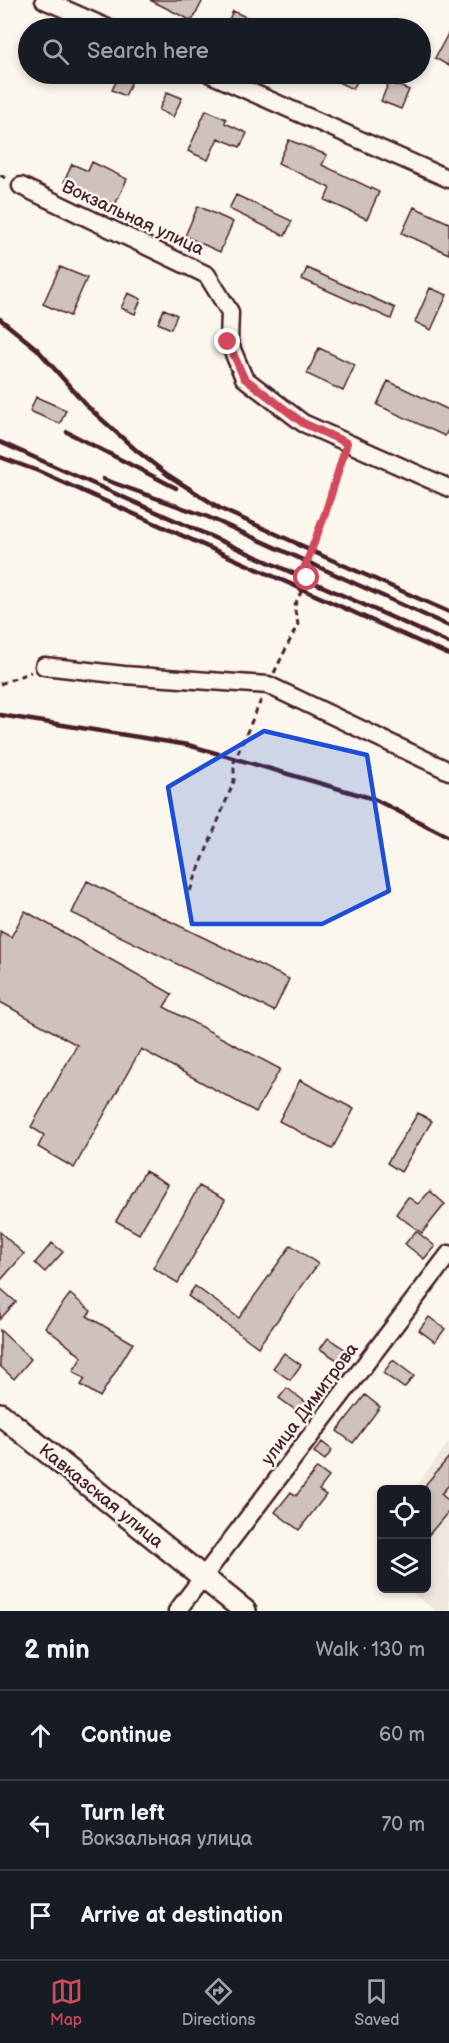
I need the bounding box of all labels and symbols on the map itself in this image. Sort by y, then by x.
street label: Вокзальная улица [59,176,208,260]
route end [214,328,240,354]
route start [293,564,319,590]
street label: улица Димитрова [257,1339,363,1469]
street label: Кавказская улица [35,1439,168,1553]

